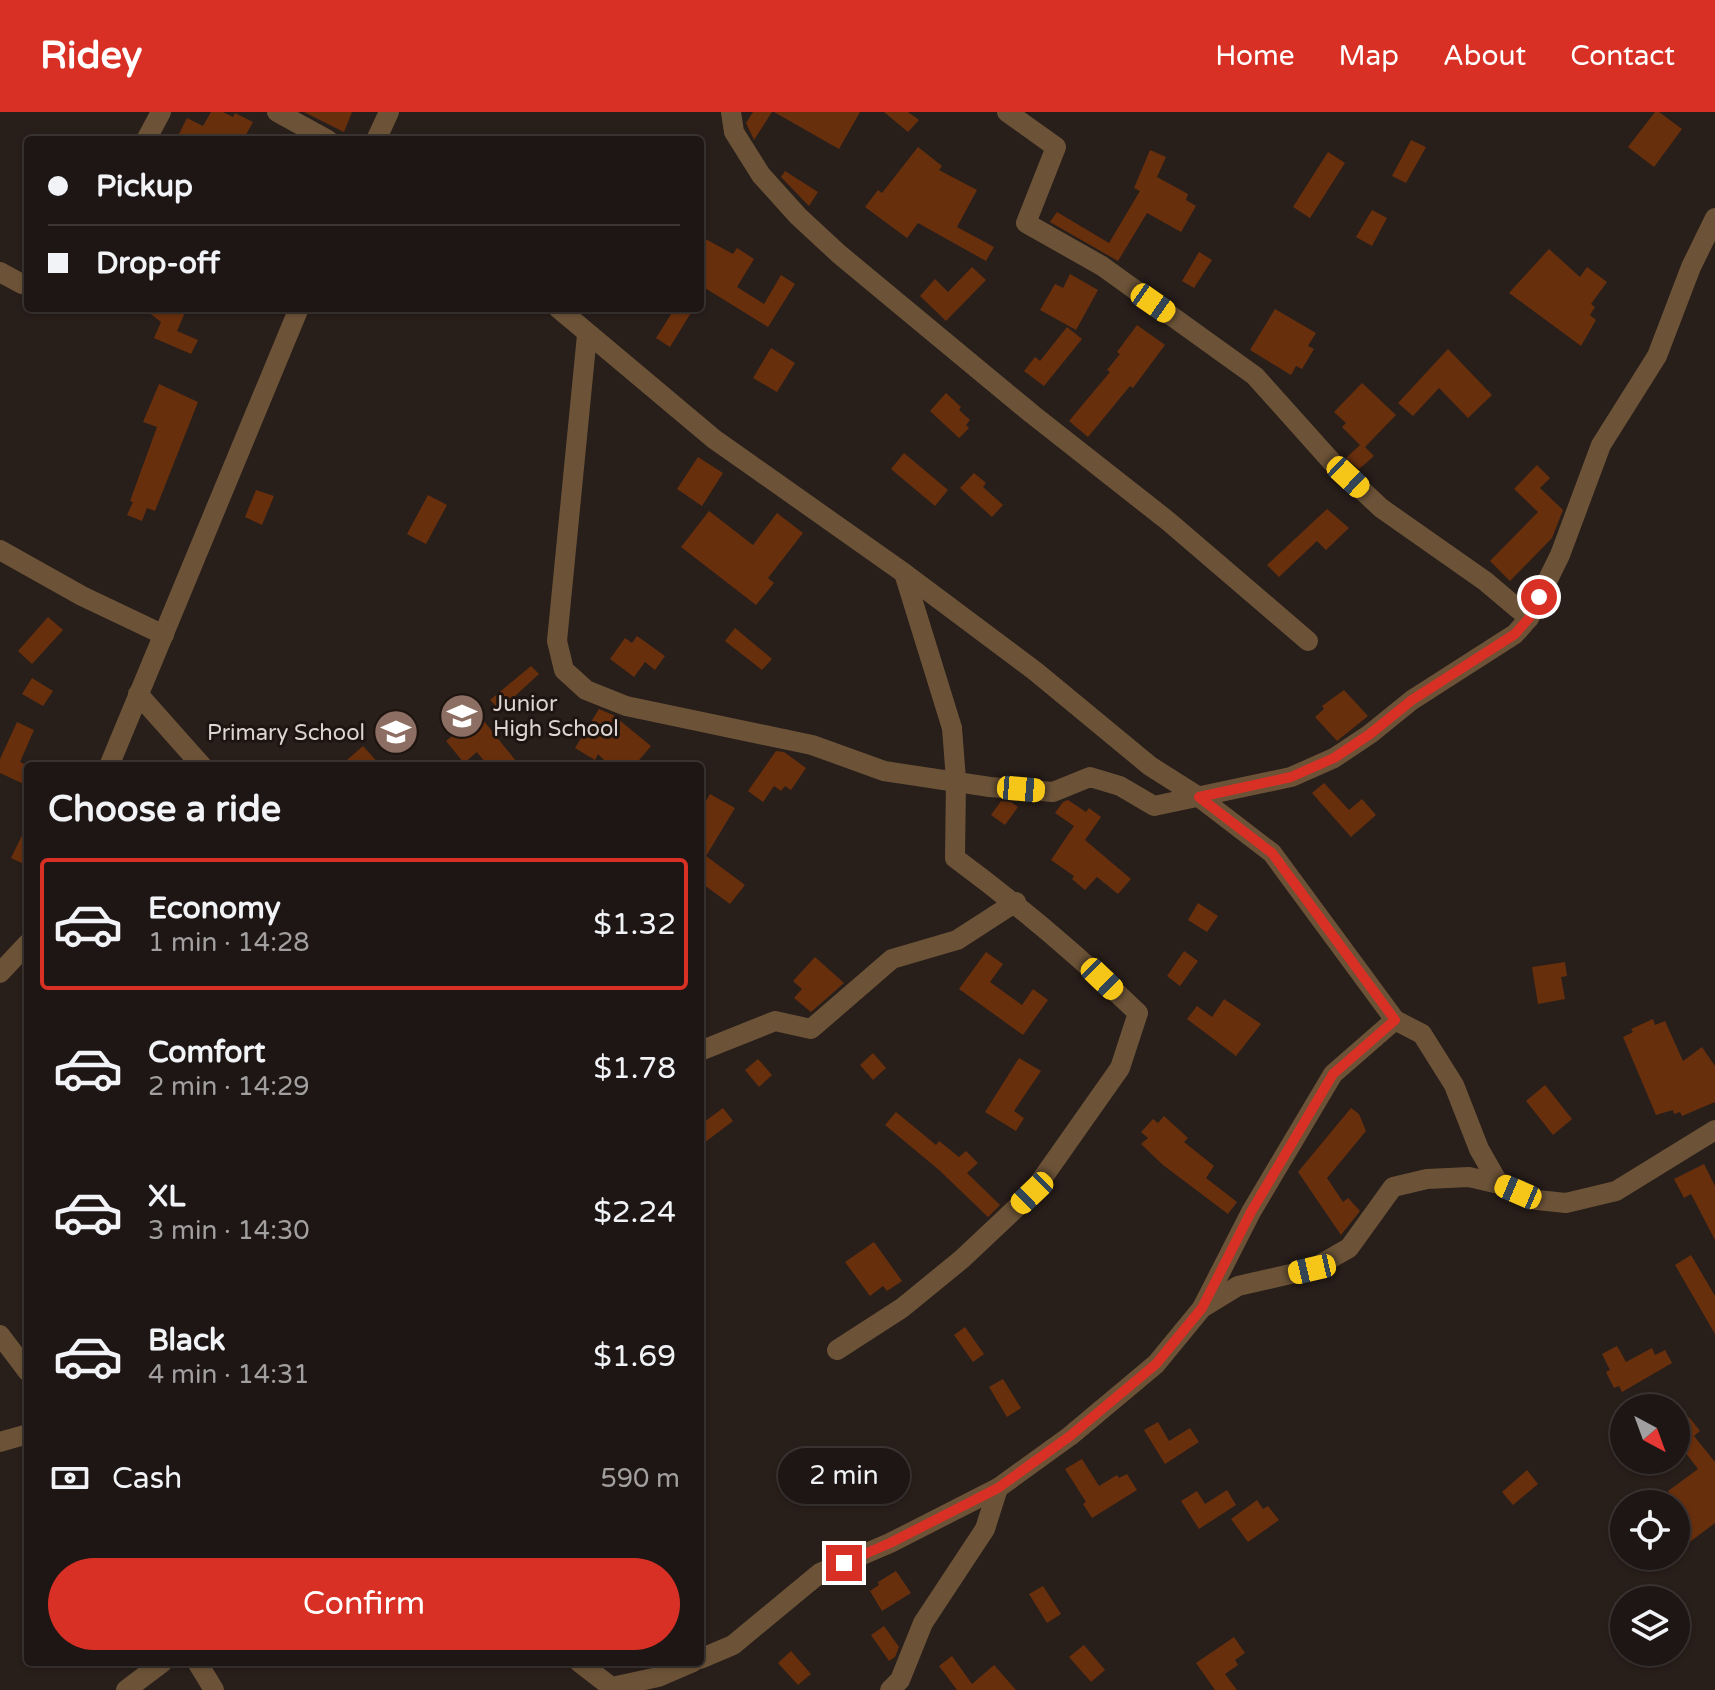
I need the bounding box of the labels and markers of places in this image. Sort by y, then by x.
place label: Junior High School [493,691,619,742]
school or university icon: Junior High School [438,692,486,740]
school or university icon: Primary School [372,708,420,756]
place label: Primary School [207,720,365,746]

